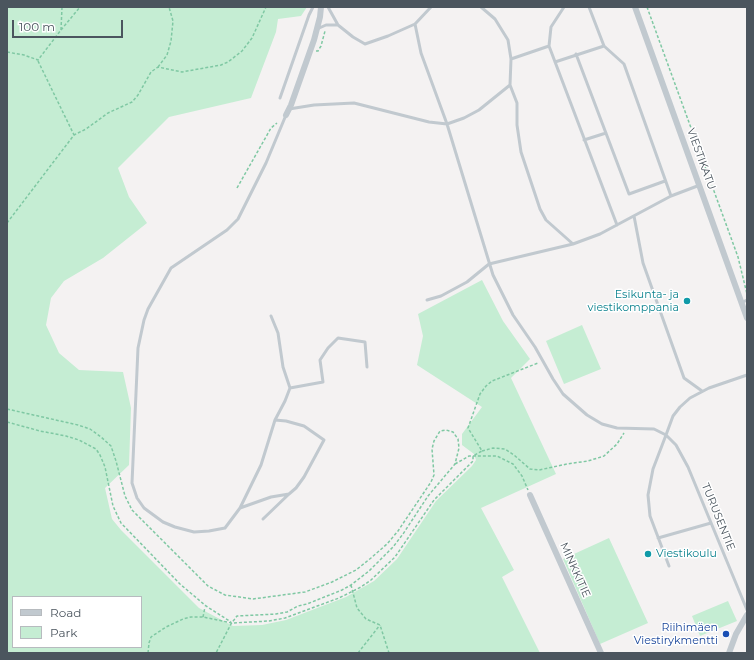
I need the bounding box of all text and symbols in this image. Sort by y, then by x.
scale bar [14,12,125,38]
text: 100 m [19,19,55,34]
street label: VIESTIKATU [684,126,718,192]
place label: Esikunta- ja viestikomppania [587,288,679,314]
marker: Esikunta- ja viestikomppania [682,296,692,306]
street label: TURUSENTIE [698,481,738,553]
street label: MINKKITIE [557,540,593,600]
place label: Viestikoulu [656,547,717,561]
marker: Viestikoulu [643,549,653,559]
legend [12,596,142,648]
text: Road [50,605,81,620]
place label: Riihimäen Viestirykmentti [634,621,718,647]
text: Park [50,625,77,640]
marker: Riihimäen Viestirykmentti [721,629,731,639]

